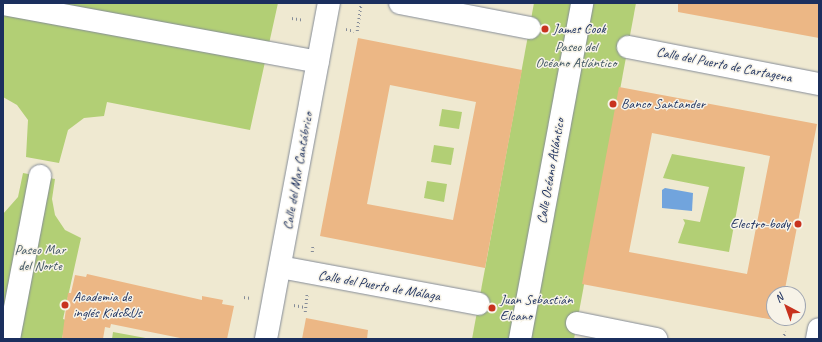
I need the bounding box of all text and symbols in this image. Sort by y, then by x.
place label: James Cook [553,21,605,37]
marker: James Cook [540,24,550,34]
park label: Paseo del Océano Atlántico [535,39,617,72]
street label: Calle del Puerto de Cartagena [654,44,794,86]
place label: Banco Santander [621,96,705,112]
marker: Banco Santander [608,99,618,109]
street label: Calle del Mar Cantábrico [279,111,317,231]
street label: Calle Océano Atlántico [533,117,569,225]
place label: Electro-body [730,216,790,232]
marker: Electro-body [793,219,803,229]
park label: Paseo Mar del Norte [15,242,65,274]
street label: Calle del Puerto de Málaga [317,267,441,305]
north arrow [766,286,806,326]
place label: Academia de inglés Kids&Us [73,289,142,322]
text: N [772,290,786,305]
place label: Juan Sebastián Elcano [500,292,572,324]
marker: Academia de inglés Kids&Us [60,300,70,310]
marker: Juan Sebastián Elcano [487,303,497,313]

